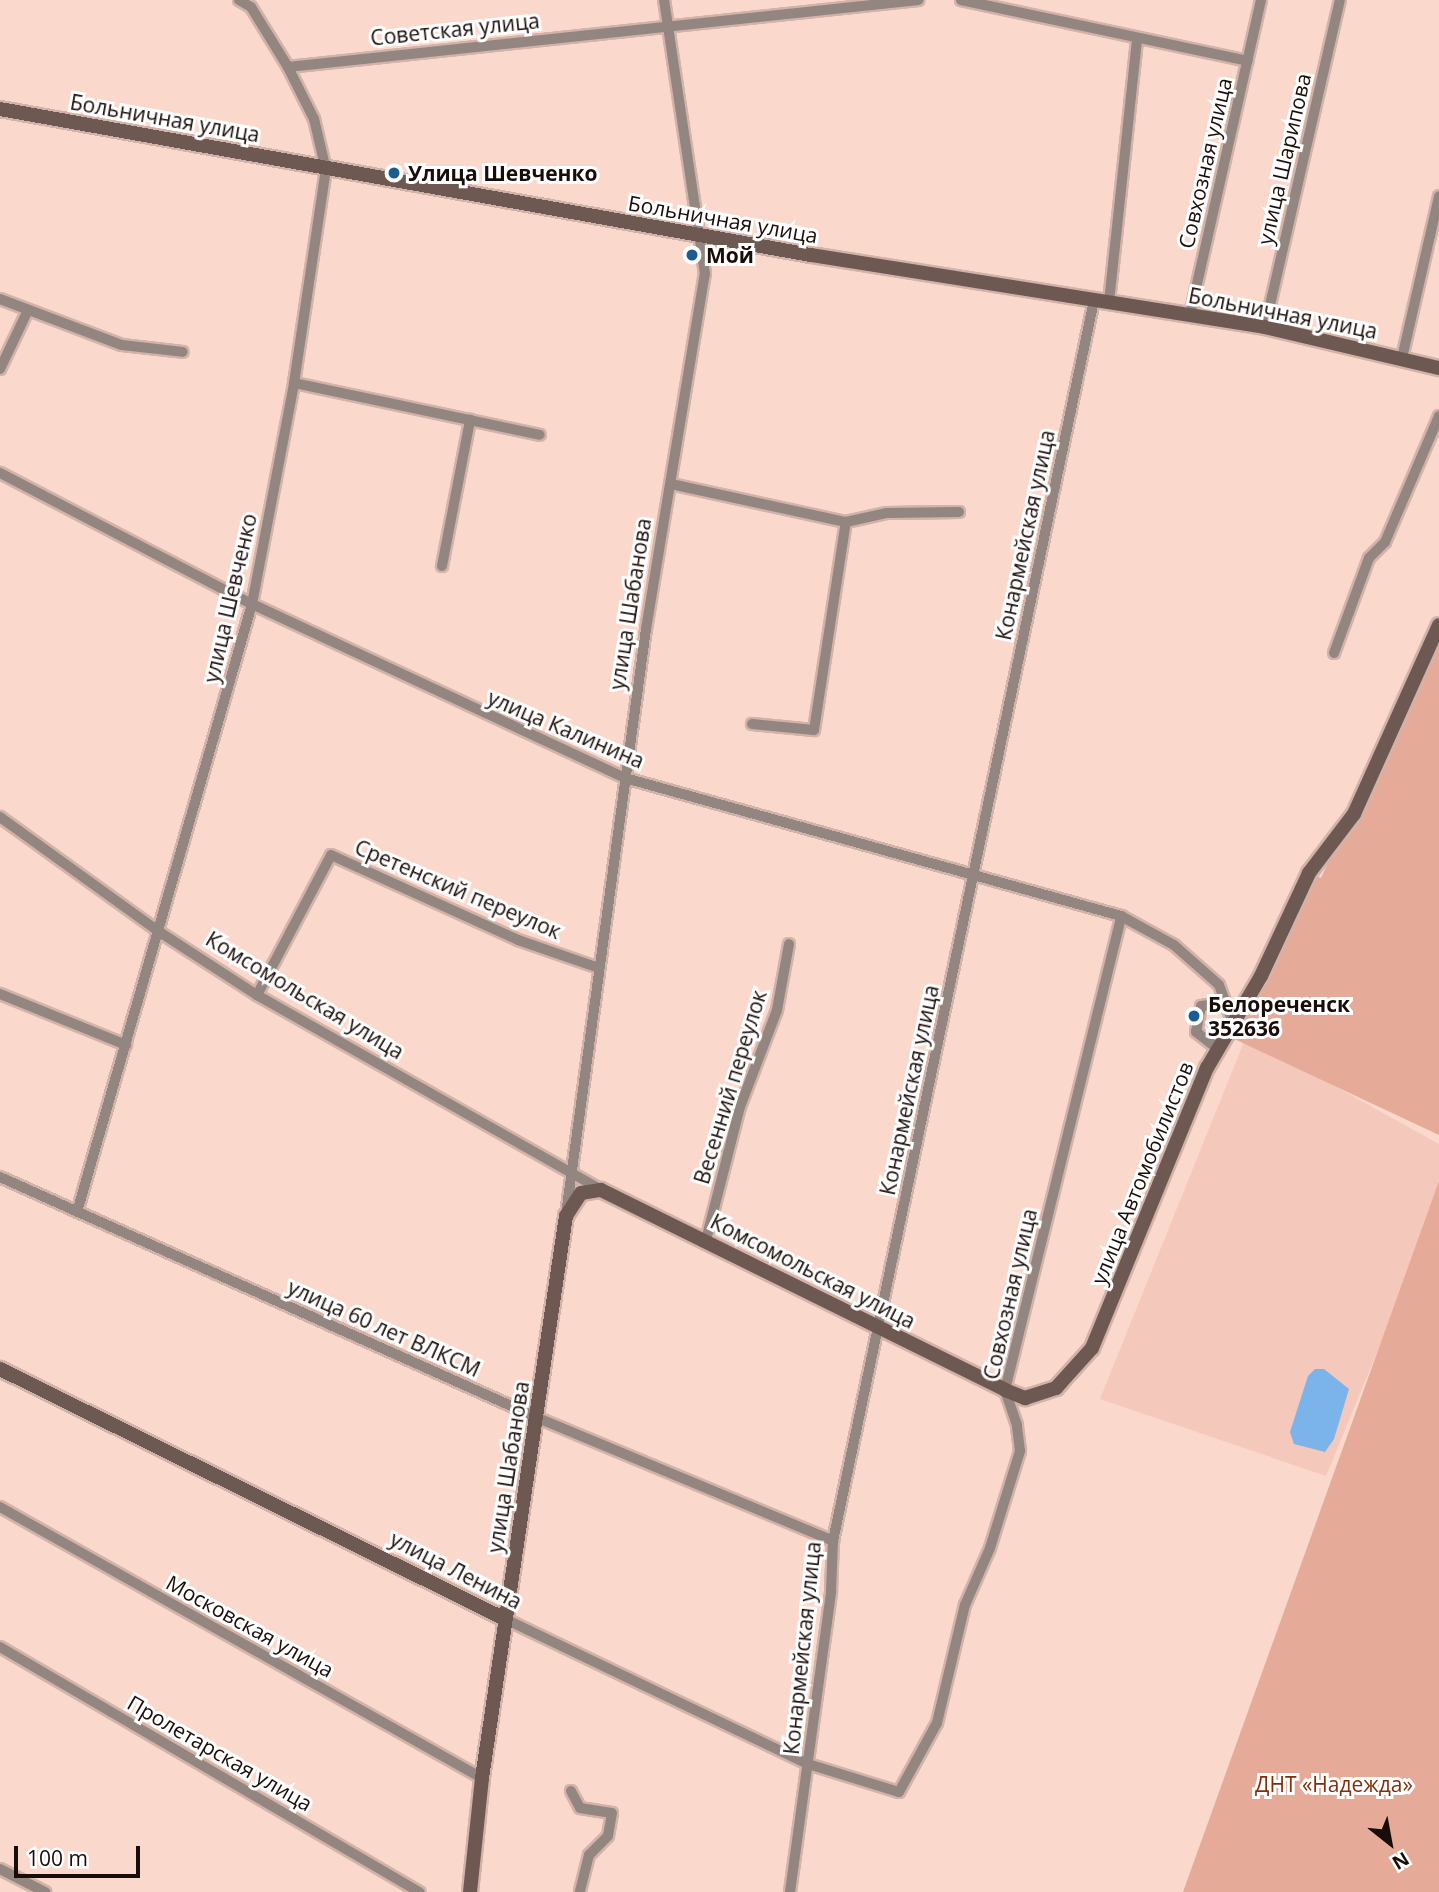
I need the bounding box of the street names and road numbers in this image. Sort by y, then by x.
street label: Советская улица [369,8,541,50]
street label: улица Шарипова [1252,71,1316,247]
street label: Совхозная улица [1173,75,1237,251]
street label: Больничная улица [68,89,262,147]
street label: Больничная улица [626,190,820,248]
street label: Больничная улица [1186,282,1380,344]
street label: Конармейская улица [990,428,1060,642]
street label: улица Шевченко [198,511,262,685]
street label: улица Шабанова [604,516,656,692]
street label: улица Калинина [484,685,648,773]
street label: Сретенский переулок [351,834,565,944]
street label: Комсомольская улица [202,926,408,1064]
street label: Конармейская улица [874,983,944,1197]
street label: Весенний переулок [689,987,771,1187]
street label: улица Автомобилистов [1086,1058,1198,1288]
street label: Совхозная улица [978,1206,1042,1382]
street label: Комсомольская улица [706,1208,920,1334]
street label: улица 60 лет ВЛКСМ [284,1274,484,1382]
street label: улица Шабанова [482,1379,534,1555]
street label: улица Ленина [386,1526,526,1614]
street label: Конармейская улица [778,1540,826,1756]
street label: Московская улица [162,1570,338,1682]
street label: Пролетарская улица [123,1690,317,1816]

